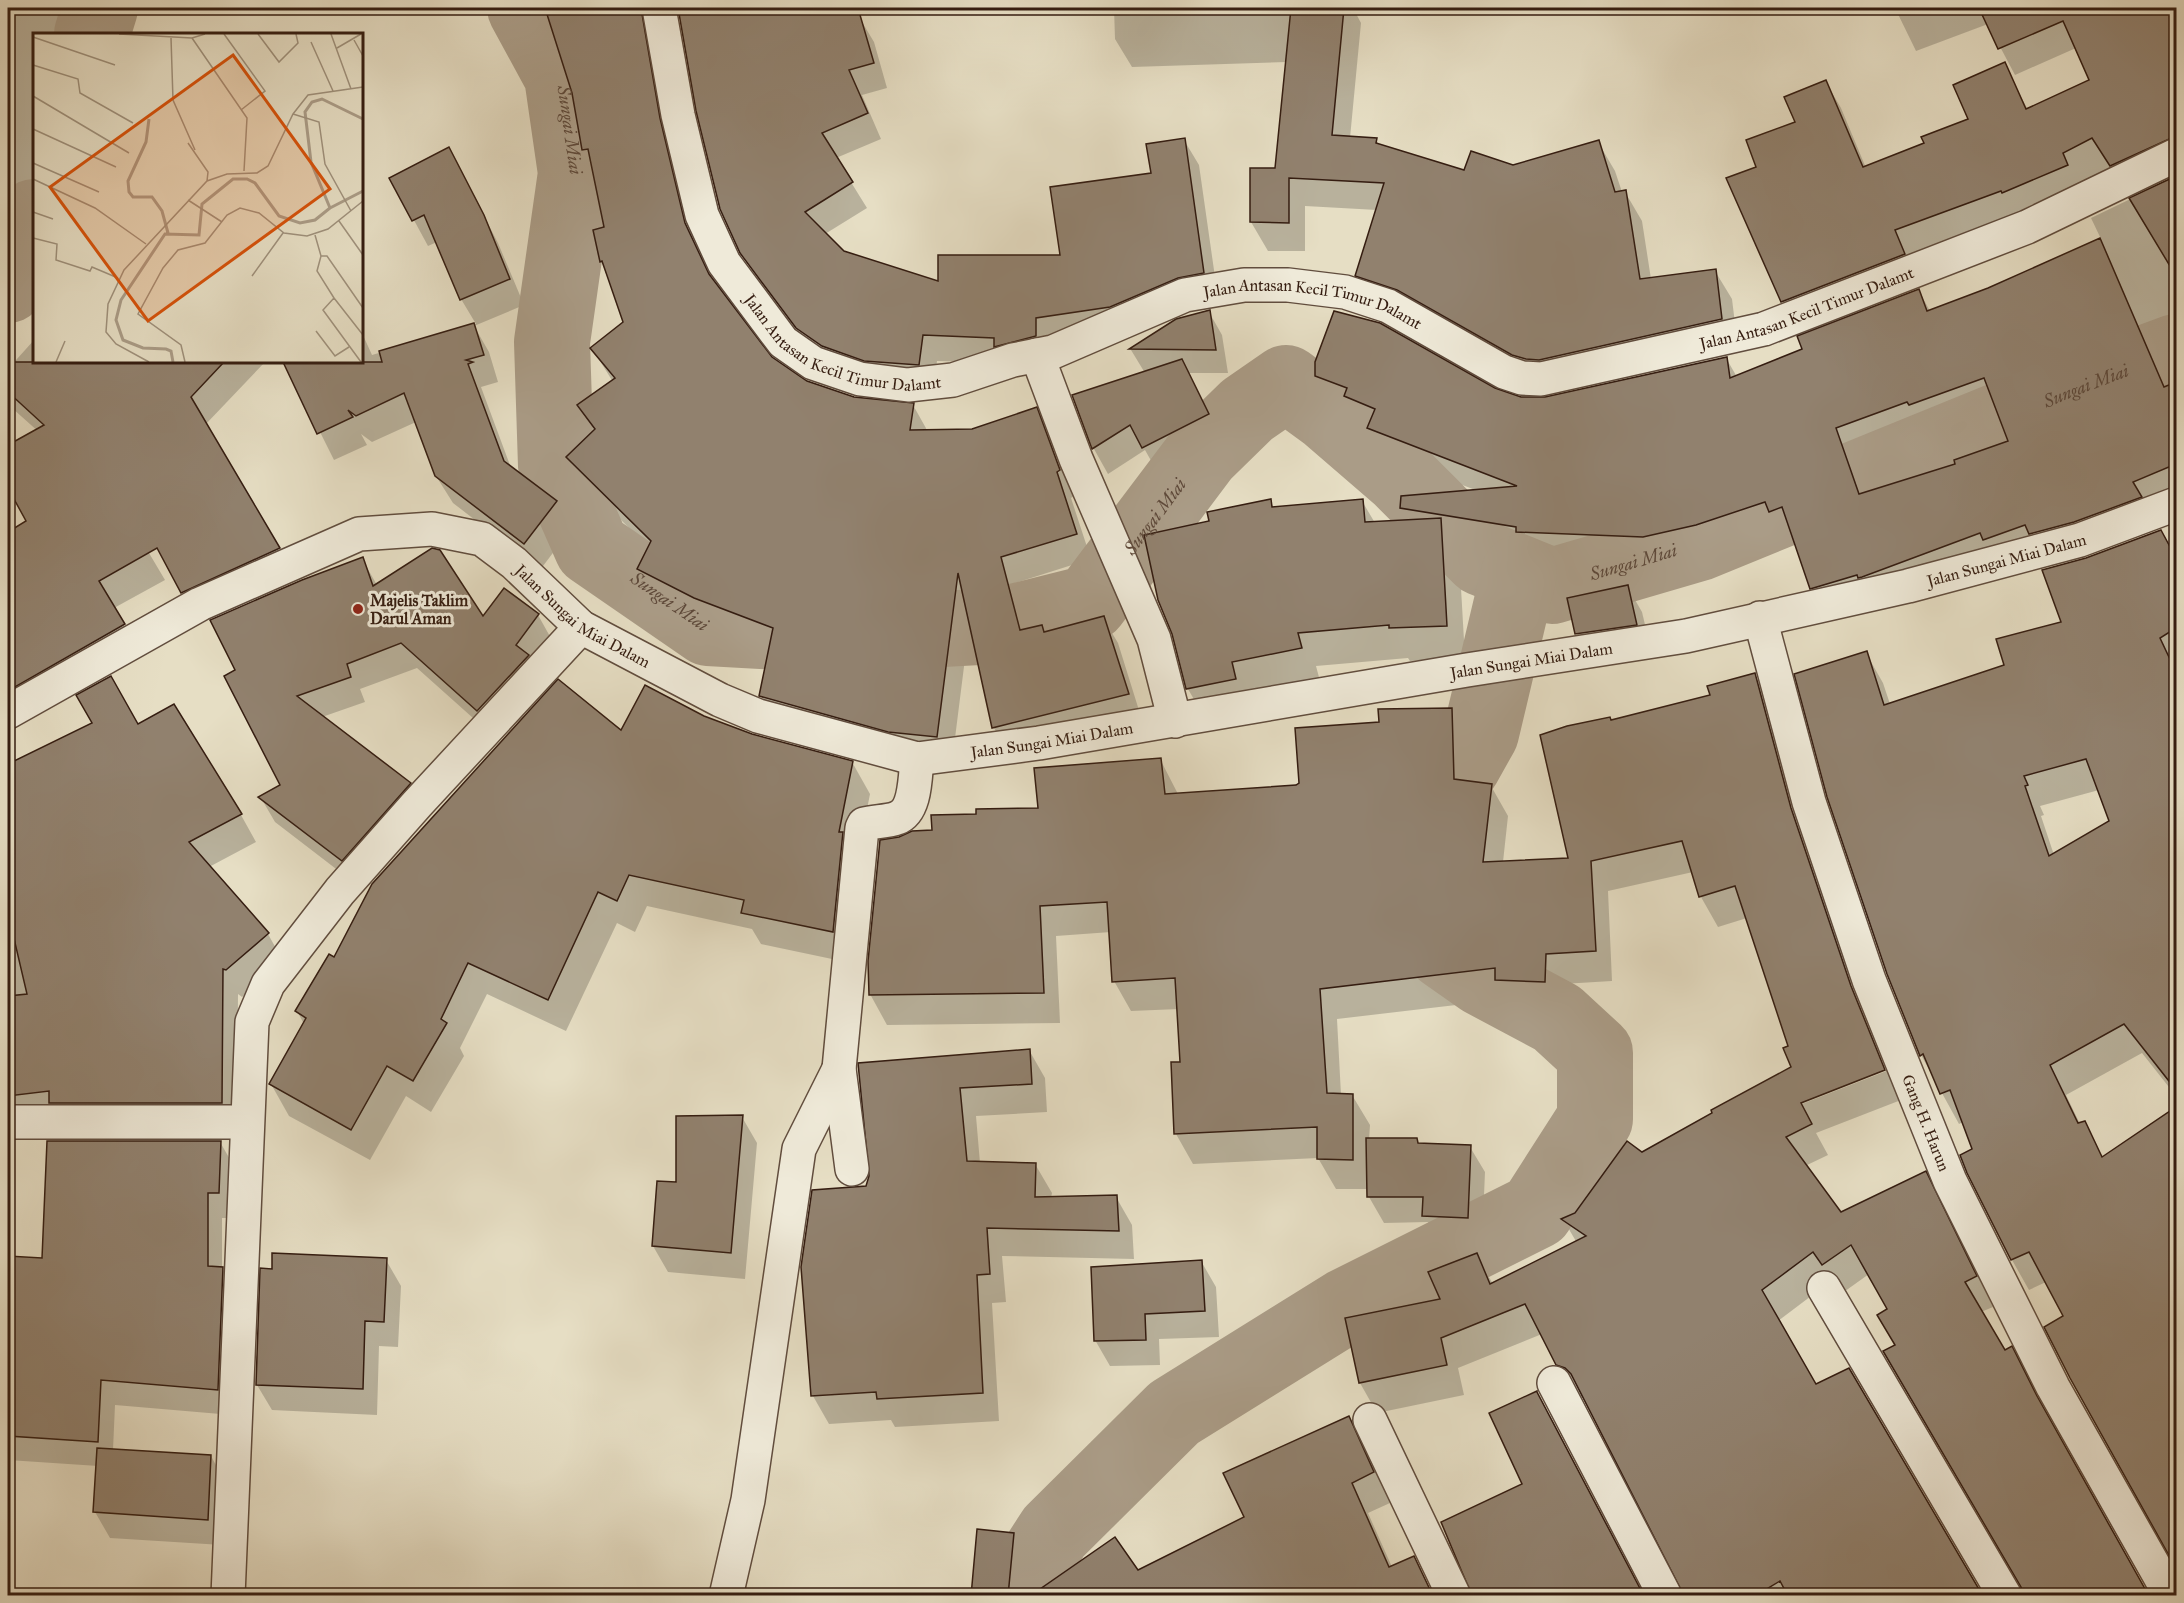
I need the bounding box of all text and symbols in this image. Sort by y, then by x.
inset map [33,33,363,363]
water label: Sungai Miai [552,83,587,176]
street label: Jalan Antasan Kecil Timur Dalamt [1696,262,1917,354]
street label: Jalan Antasan Kecil Timur Dalamt [1200,276,1426,333]
street label: Jalan Antasan Kecil Timur Dalamt [739,288,942,395]
water label: Sungai Miai [2039,359,2132,413]
water label: Sungai Miai [1119,474,1191,560]
street label: Jalan Sungai Miai Dalam [1923,529,2089,592]
water label: Sungai Miai [1586,539,1680,586]
street label: Jalan Sungai Miai Dalam [510,559,654,672]
water label: Sungai Miai [626,566,713,636]
place label: Majelis Taklim Darul Aman [370,591,469,628]
marker: Majelis Taklim Darul Aman [351,602,365,616]
street label: Jalan Sungai Miai Dalam [1447,638,1614,684]
street label: Jalan Sungai Miai Dalam [968,718,1135,763]
street label: Gang H. Harun [1898,1071,1955,1174]

